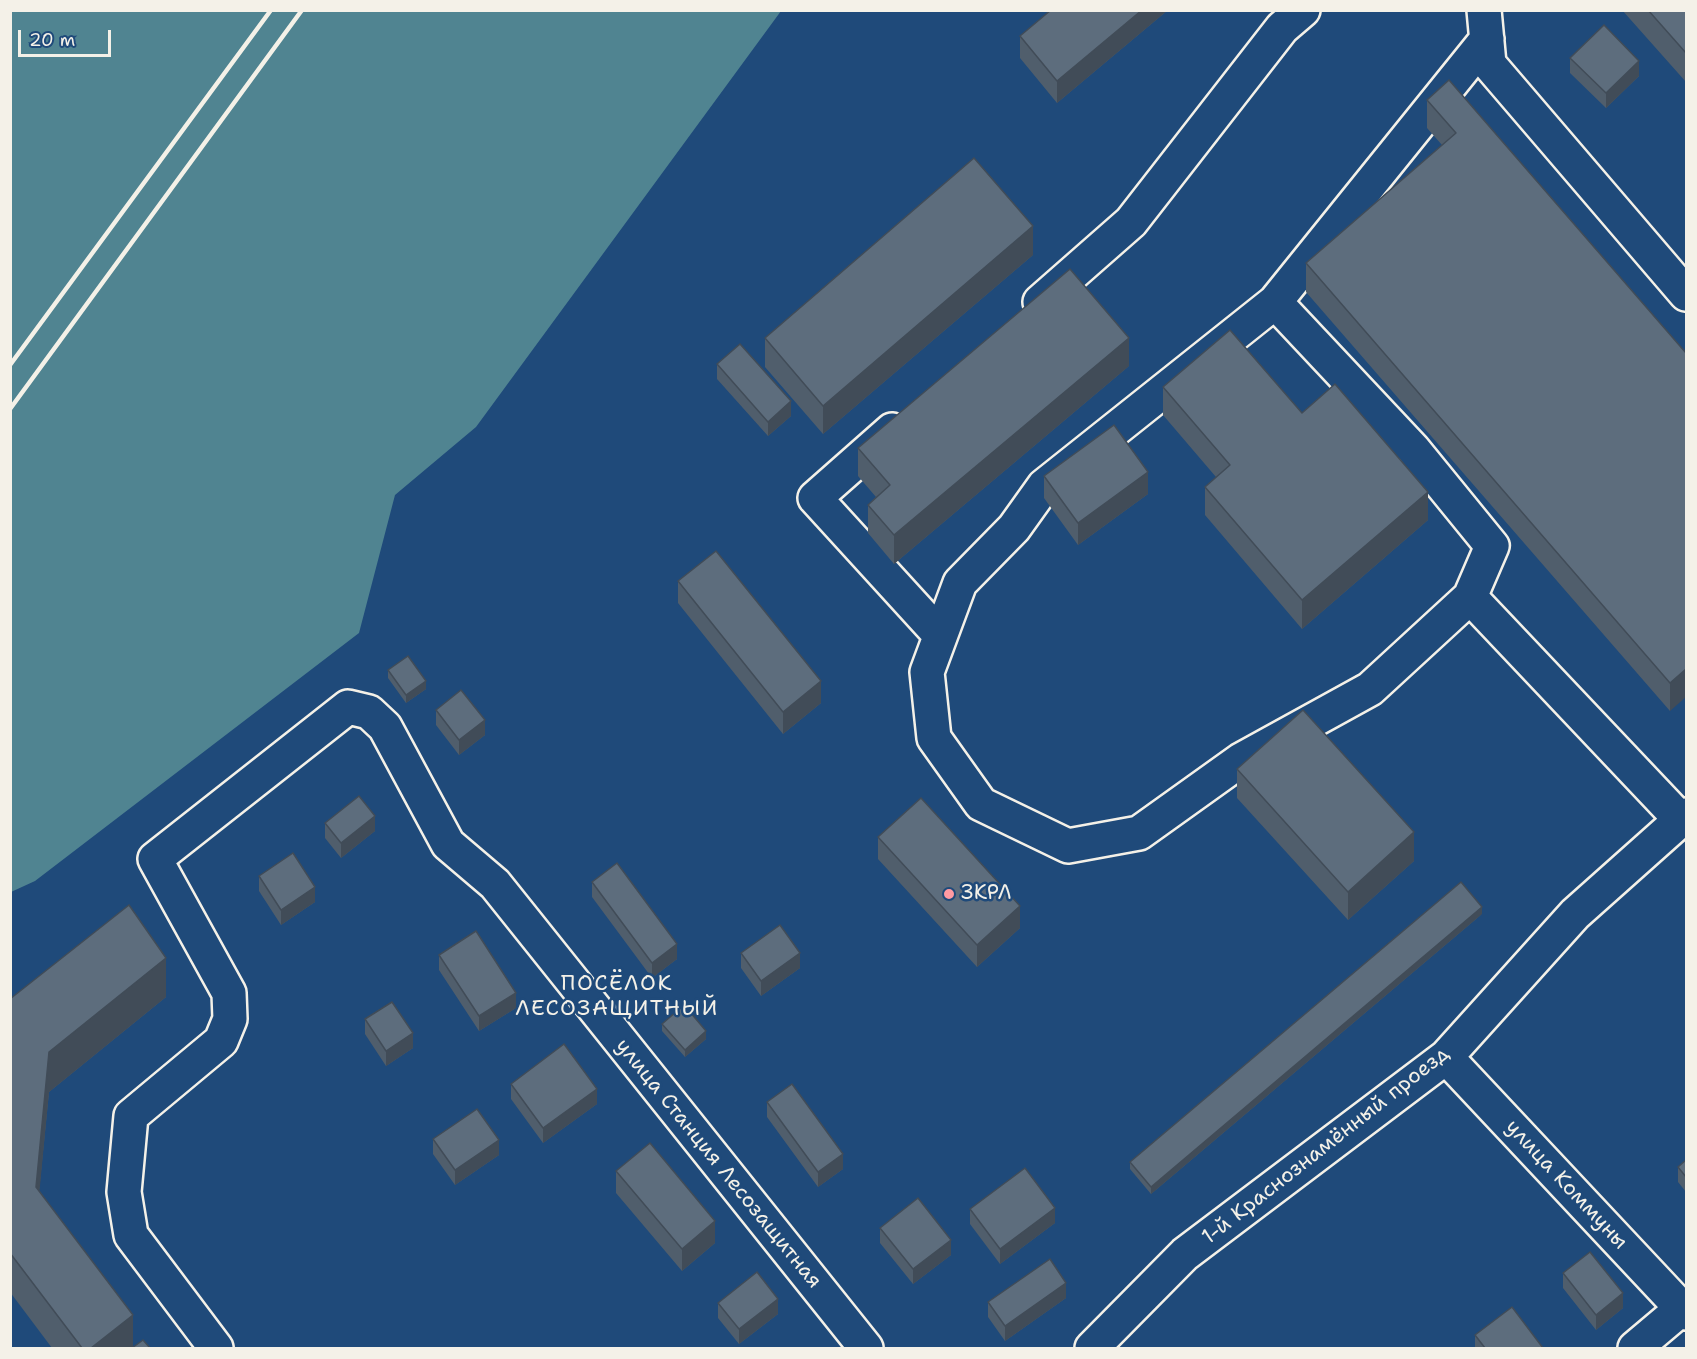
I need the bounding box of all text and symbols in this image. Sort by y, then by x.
scale bar [21,18,114,56]
text: 20 m [29,28,75,52]
place label: ЗКРЛ [961,881,1012,907]
marker: ЗКРЛ [942,887,956,901]
district label: ПОСЁЛОК ЛЕСОЗАЩИТНЫЙ [515,971,719,1022]
street label: улица Станция Лесозащитная [610,1034,826,1294]
street label: 1-й Краснознамённый проезд [1197,1042,1455,1250]
street label: улица Коммуны [1499,1115,1633,1255]

